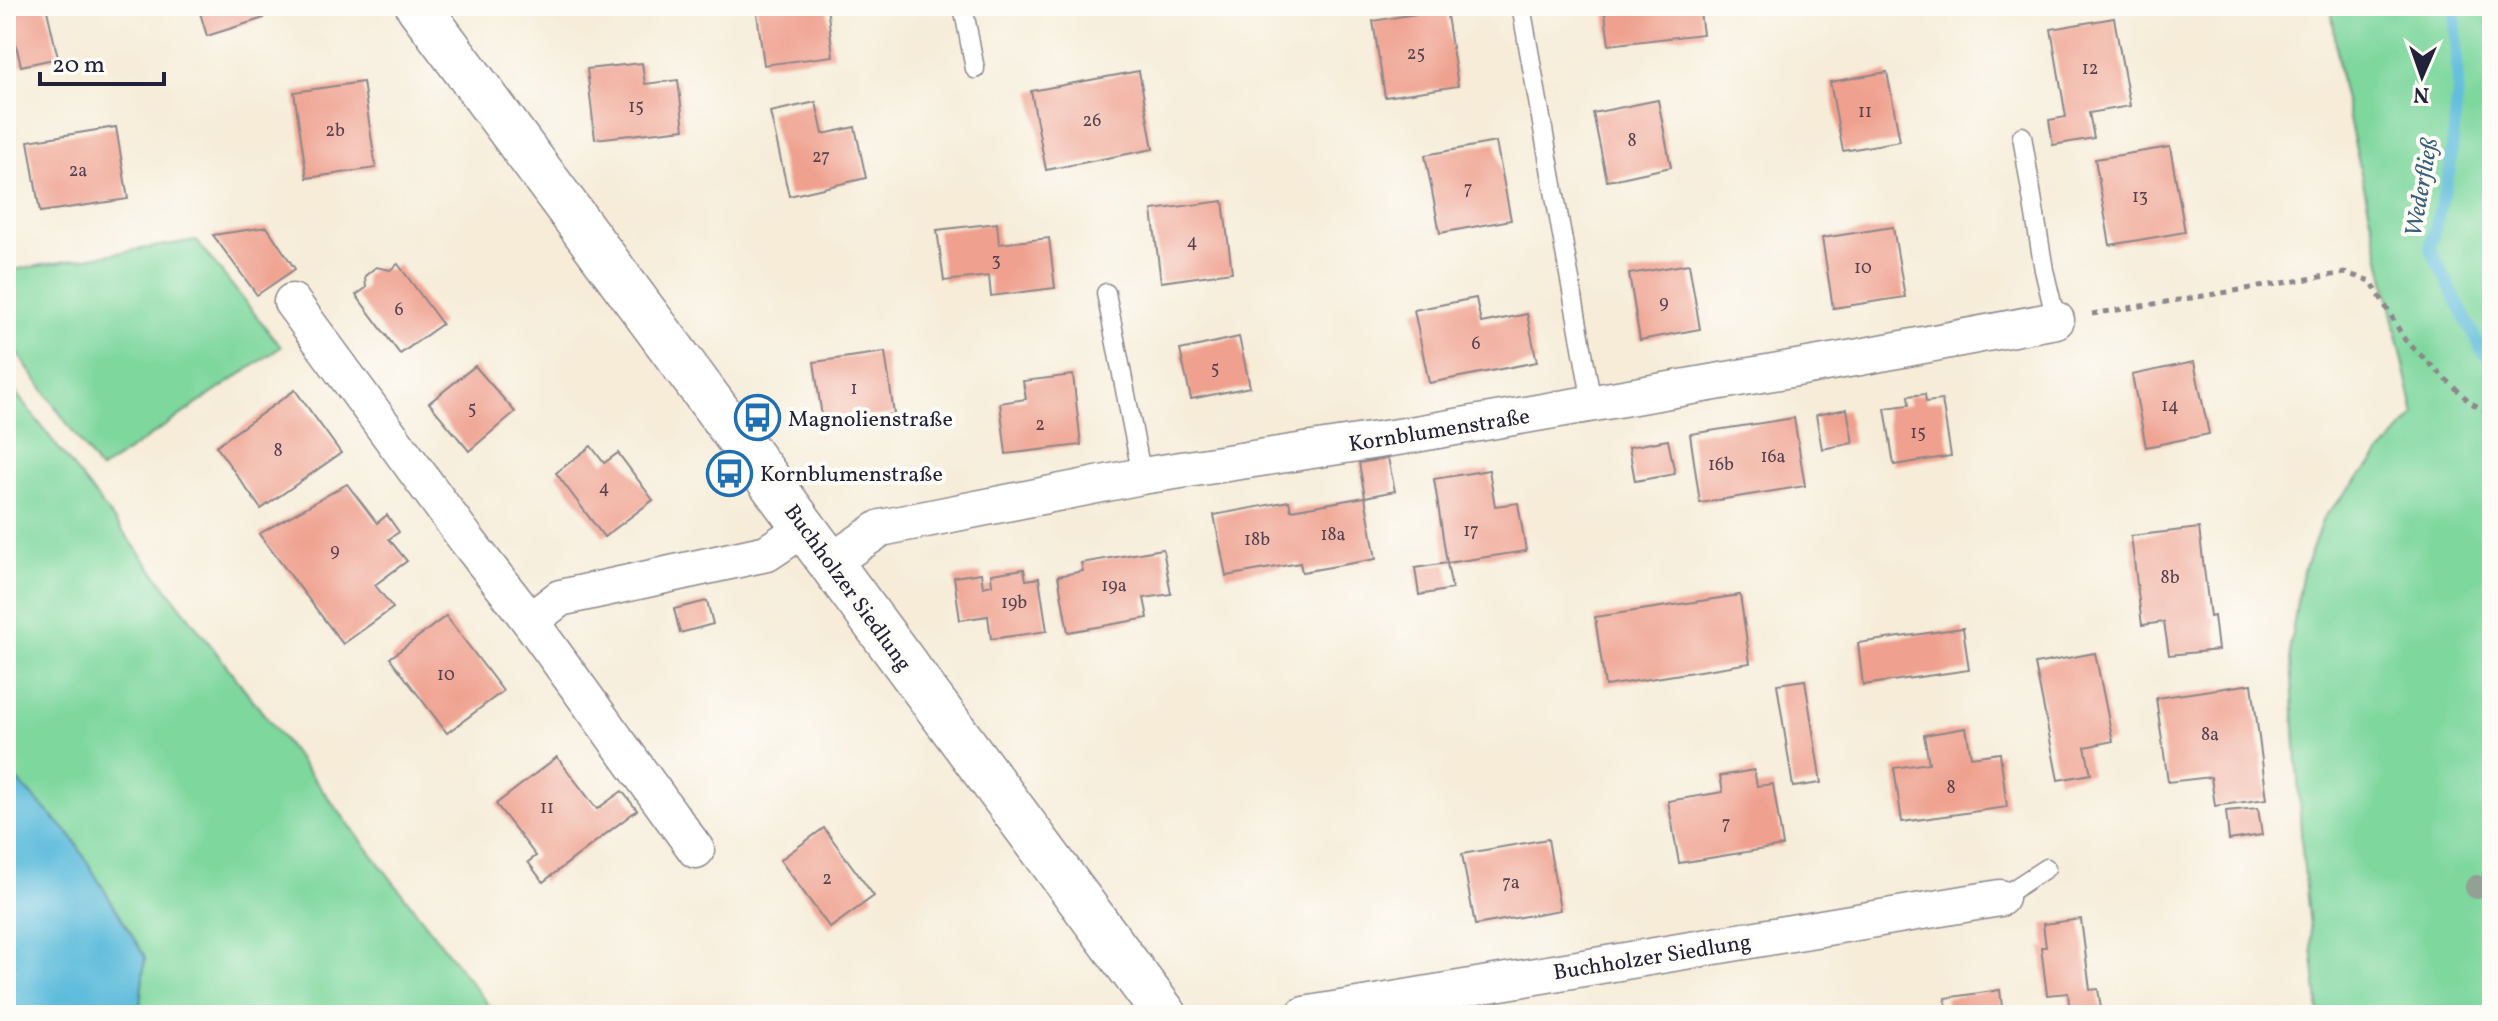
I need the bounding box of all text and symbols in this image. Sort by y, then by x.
scale bar [40,36,164,86]
north arrow [2382,36,2462,116]
house number: 25 [1407,42,1425,67]
text: 20 m [52,49,105,83]
house number: 12 [2082,57,2098,82]
text: N [2413,78,2430,109]
house number: 15 [628,95,644,120]
house number: 11 [1858,100,1872,125]
house number: 26 [1083,109,1101,134]
house number: 2b [325,119,345,144]
house number: 8 [1627,129,1637,154]
water label: Wederfließ [2398,135,2448,240]
house number: 27 [812,145,830,170]
house number: 2a [69,159,87,184]
house number: 7 [1464,177,1472,202]
house number: 13 [2132,185,2148,210]
house number: 4 [1187,230,1197,255]
house number: 3 [991,249,1001,274]
house number: 10 [1854,256,1872,281]
house number: 9 [1659,291,1669,316]
house number: 6 [394,298,404,323]
house number: 6 [1471,332,1481,357]
house number: 5 [1211,357,1219,382]
house number: 1 [851,377,857,402]
bus stop icon: Magnolienstraße [733,394,781,442]
house number: 14 [2161,394,2179,419]
house number: 5 [468,397,476,422]
street label: Kornblumenstraße [1347,402,1532,461]
place label: Magnolienstraße [788,405,953,436]
house number: 2 [1035,413,1045,438]
house number: 15 [1910,421,1926,446]
house number: 8 [273,439,283,464]
house number: 16a [1760,445,1786,470]
bus stop icon: Kornblumenstraße [705,449,753,497]
house number: 16b [1708,453,1734,478]
place label: Kornblumenstraße [760,460,943,491]
house number: 4 [599,476,609,501]
street label: Buchholzer Siedlung [776,499,918,678]
house number: 17 [1463,519,1479,544]
house number: 18a [1320,523,1346,548]
house number: 18b [1244,528,1270,553]
house number: 9 [330,539,340,564]
house number: 8b [2161,566,2180,591]
house number: 19a [1101,574,1127,599]
house number: 19b [1001,591,1027,616]
house number: 10 [437,663,455,688]
house number: 8a [2201,723,2219,748]
house number: 8 [1946,776,1956,801]
house number: 11 [540,796,554,821]
house number: 7 [1722,812,1730,837]
house number: 2 [822,867,832,892]
house number: 7a [1502,871,1520,896]
street label: Buchholzer Siedlung [1551,928,1753,989]

